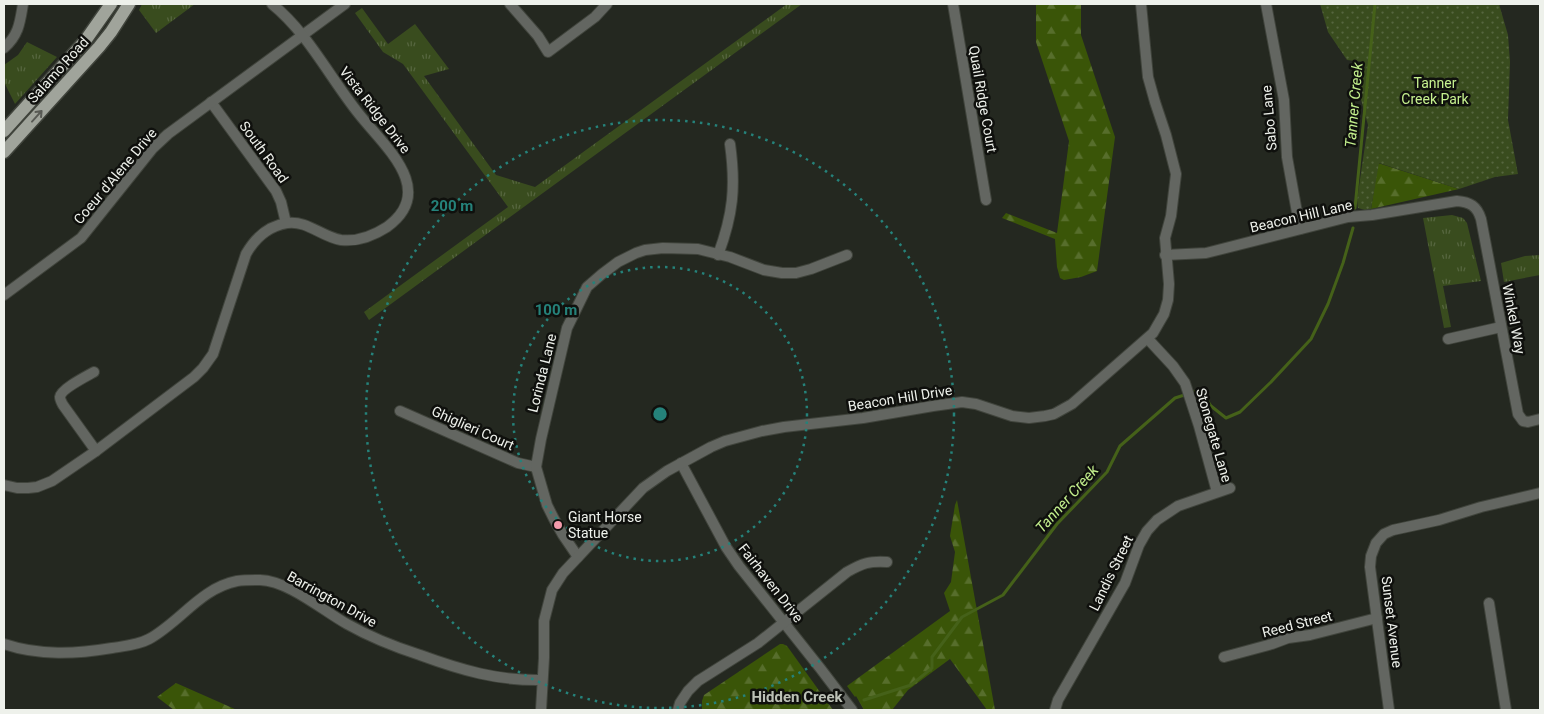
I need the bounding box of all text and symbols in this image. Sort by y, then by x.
street label: Salamo Road [24,34,92,106]
street label: Quail Ridge Court [966,44,1000,154]
water label: Tanner Creek [1341,61,1367,148]
street label: Vista Ridge Drive [336,64,414,156]
park label: Tanner Creek Park [1401,75,1470,107]
street label: Sabo Lane [1258,85,1280,151]
one-way arrow [31,110,42,123]
street label: South Road [236,118,292,186]
street label: Coeur d'Alene Drive [70,125,160,227]
street label: Beacon Hill Lane [1248,196,1354,236]
text: 200 m [431,197,473,215]
street label: Winkel Way [1499,283,1529,356]
text: 100 m [535,301,577,319]
street label: Lorinda Lane [524,332,560,414]
street label: Beacon Hill Drive [847,382,953,414]
street label: Stonegate Lane [1193,386,1235,484]
street label: Ghiglieri Court [429,403,517,454]
centre of rings [651,405,669,423]
water label: Tanner Creek [1032,461,1103,537]
place label: Giant Horse Statue [568,509,642,541]
marker: Giant Horse Statue [552,519,564,531]
street label: Landis Street [1086,532,1136,613]
street label: Fairhaven Drive [735,541,807,625]
street label: Barrington Drive [284,568,380,630]
street label: Sunset Avenue [1378,575,1406,669]
street label: Reed Street [1260,607,1334,640]
district label: Hidden Creek [751,688,844,706]

